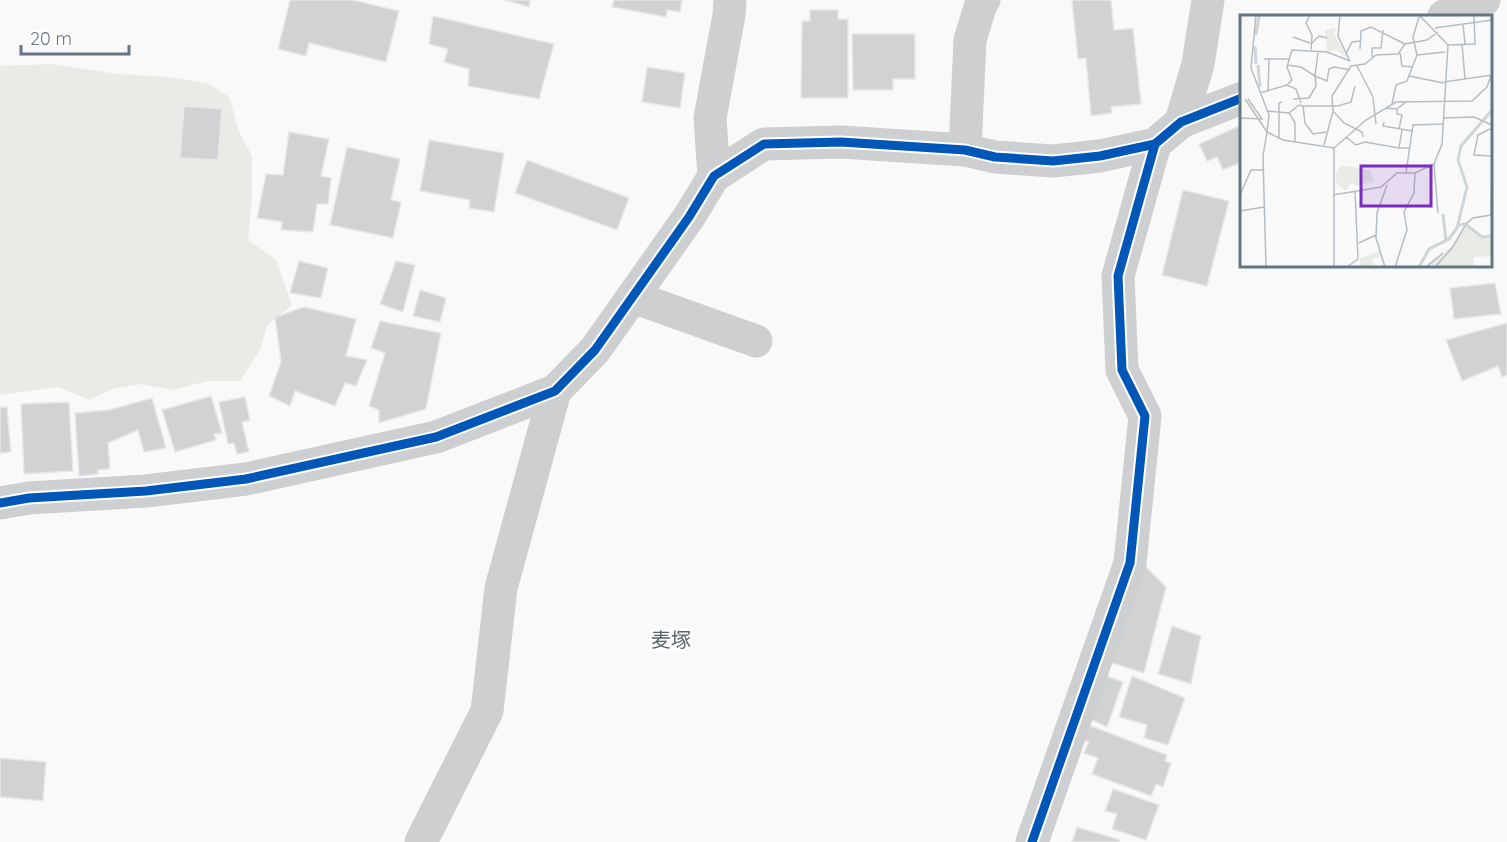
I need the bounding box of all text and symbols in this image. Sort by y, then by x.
inset map [1240,15,1492,267]
scale bar [21,18,129,56]
text: 20 m [30,27,72,50]
district label: 麦塚 [651,627,691,652]

